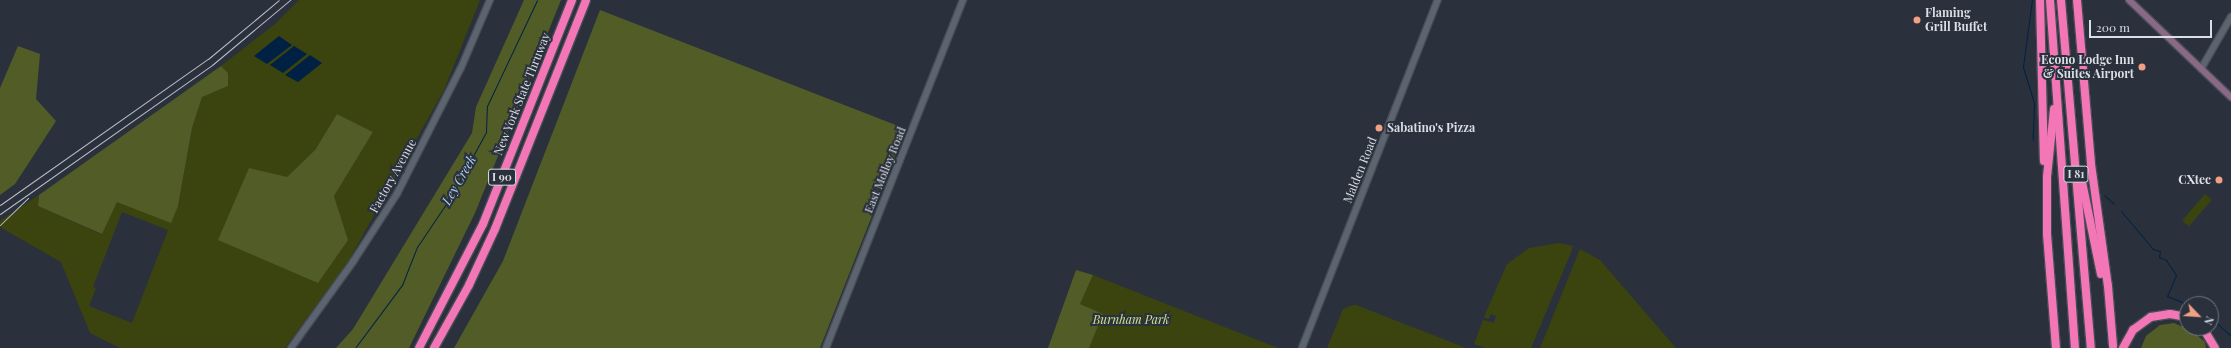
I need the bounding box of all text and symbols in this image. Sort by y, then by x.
place label: Flaming Grill Buffet [1925,6,1987,34]
scale bar [2091,12,2214,38]
marker: Flaming Grill Buffet [1912,15,1922,25]
text: 200 m [2096,19,2130,35]
street label: New York State Thruway [491,30,553,158]
place label: Econo Lodge Inn & Suites Airport [2041,53,2134,81]
marker: Econo Lodge Inn & Suites Airport [2137,62,2147,72]
place label: Sabatino's Pizza [1387,121,1475,135]
marker: Sabatino's Pizza [1374,123,1384,133]
street label: East Molloy Road [861,125,909,215]
street label: Malden Road [1340,135,1380,205]
street label: Factory Avenue [367,136,419,216]
water label: Ley Creek [439,152,479,208]
road number: I 81 [2063,165,2089,183]
road number: I 90 [488,168,516,186]
place label: CXtec [2178,173,2211,187]
marker: CXtec [2214,175,2224,185]
north arrow [2179,296,2219,336]
park label: Burnham Park [1093,313,1169,327]
text: N [2201,314,2218,328]

